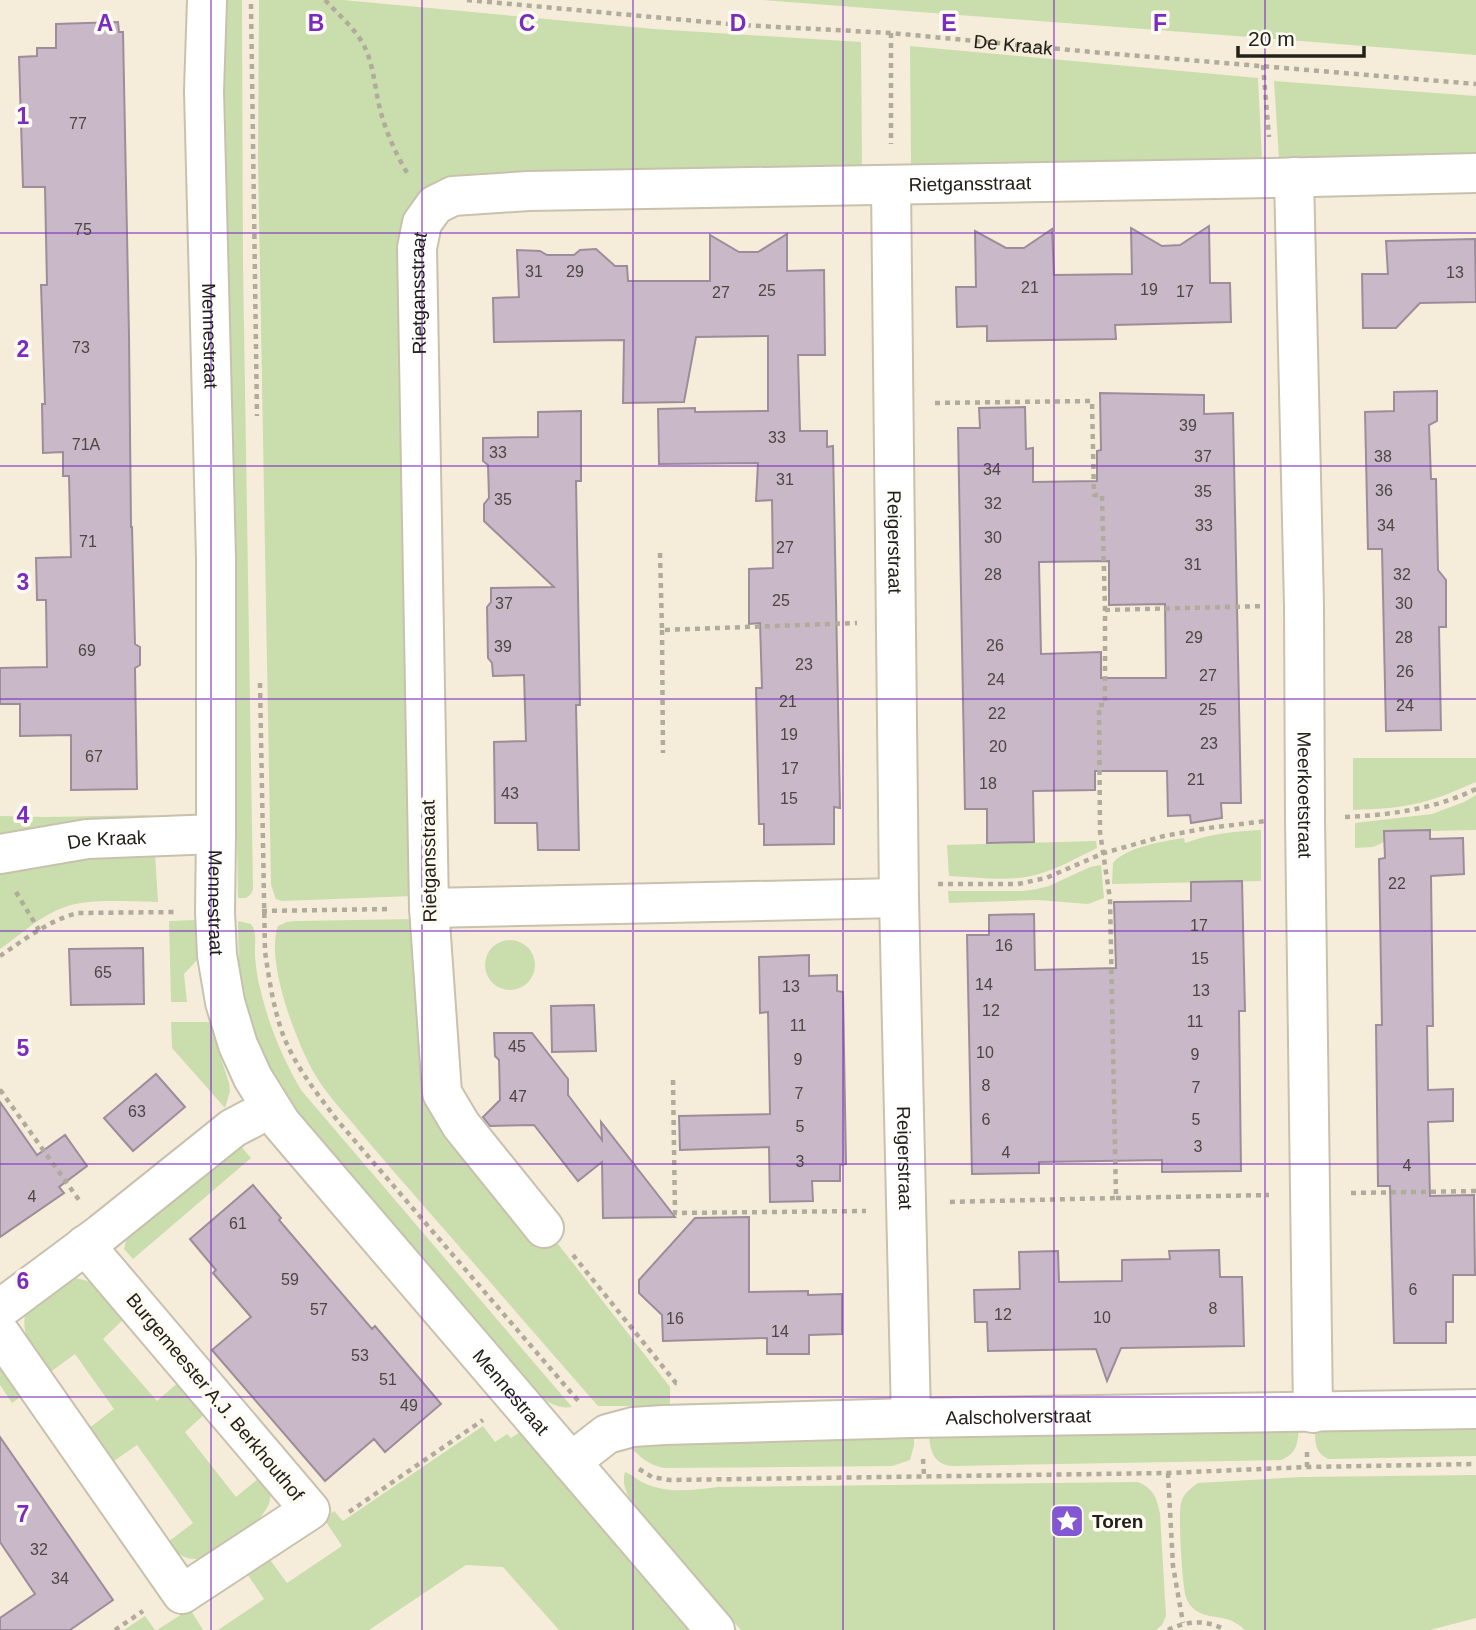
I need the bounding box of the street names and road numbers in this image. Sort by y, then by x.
street label: De Kraak [973,30,1054,59]
street label: Rietgansstraat [908,172,1032,195]
street label: Rietgansstraat [406,229,431,355]
street label: Mennestraat [198,283,222,390]
street label: Reigerstraat [884,490,906,595]
street label: Meerkoetstraat [1294,731,1316,859]
street label: Rietgansstraat [417,799,441,922]
street label: De Kraak [66,826,147,853]
street label: Mennestraat [204,850,228,957]
street label: Reigerstraat [893,1106,917,1211]
street label: Burgemeester A.J. Berkhouthof [122,1289,308,1505]
street label: Mennestraat [469,1345,554,1439]
street label: Aalscholverstraat [945,1405,1092,1428]

